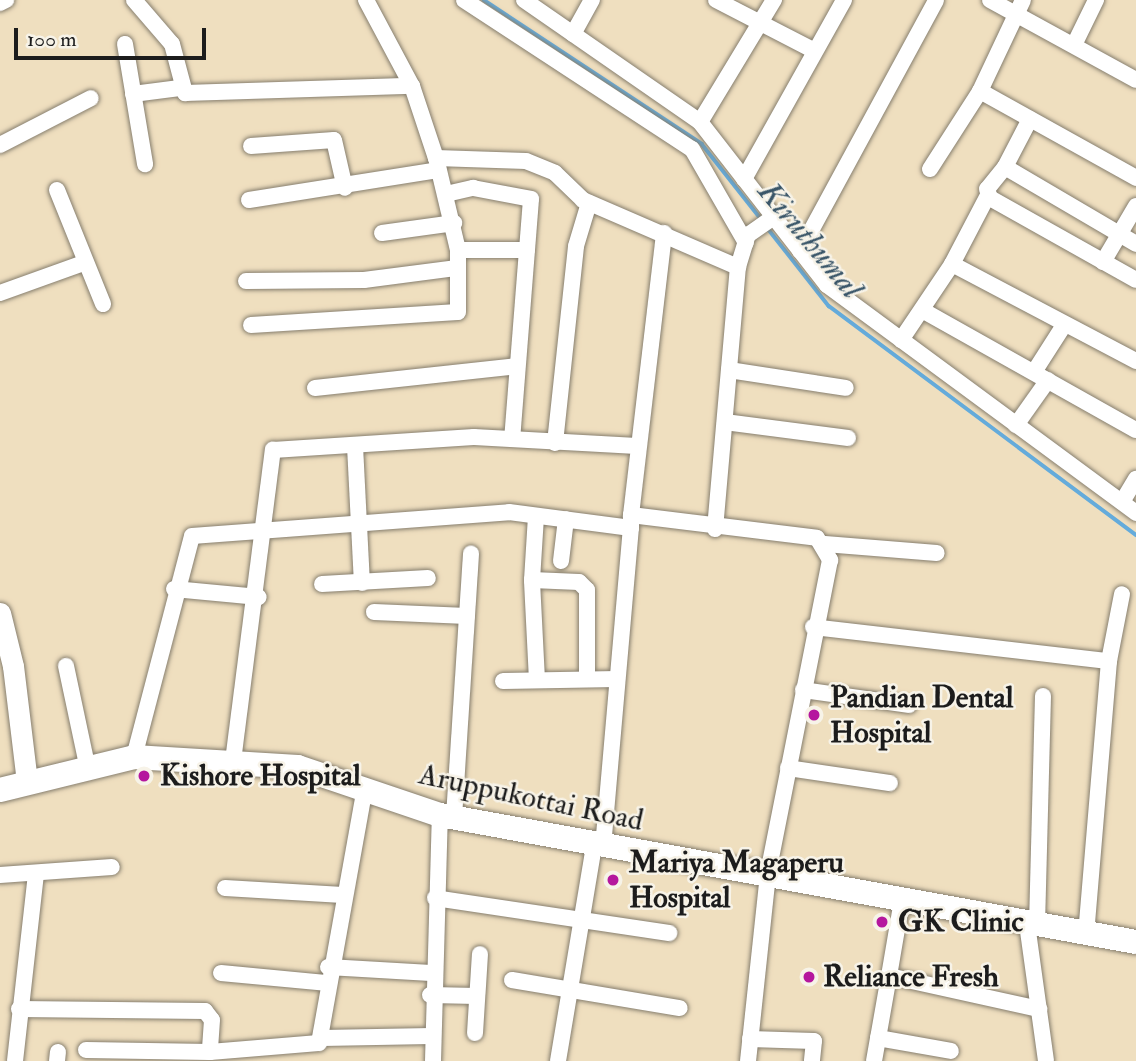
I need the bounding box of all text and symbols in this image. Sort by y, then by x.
scale bar [18,14,210,58]
text: 100 m [27,26,77,53]
water label: Kiruthumal [750,173,870,307]
place label: Pandian Dental Hospital [830,680,1013,750]
marker: Pandian Dental Hospital [804,705,824,725]
street label: Aruppukottai Road [415,757,647,839]
place label: Kishore Hospital [160,758,361,794]
marker: Kishore Hospital [134,766,154,786]
place label: Mariya Magaperu Hospital [629,845,844,916]
marker: Mariya Magaperu Hospital [603,870,623,890]
place label: GK Clinic [898,904,1024,940]
marker: GK Clinic [872,912,892,932]
place label: Reliance Fresh [823,959,999,995]
marker: Reliance Fresh [801,969,817,985]

